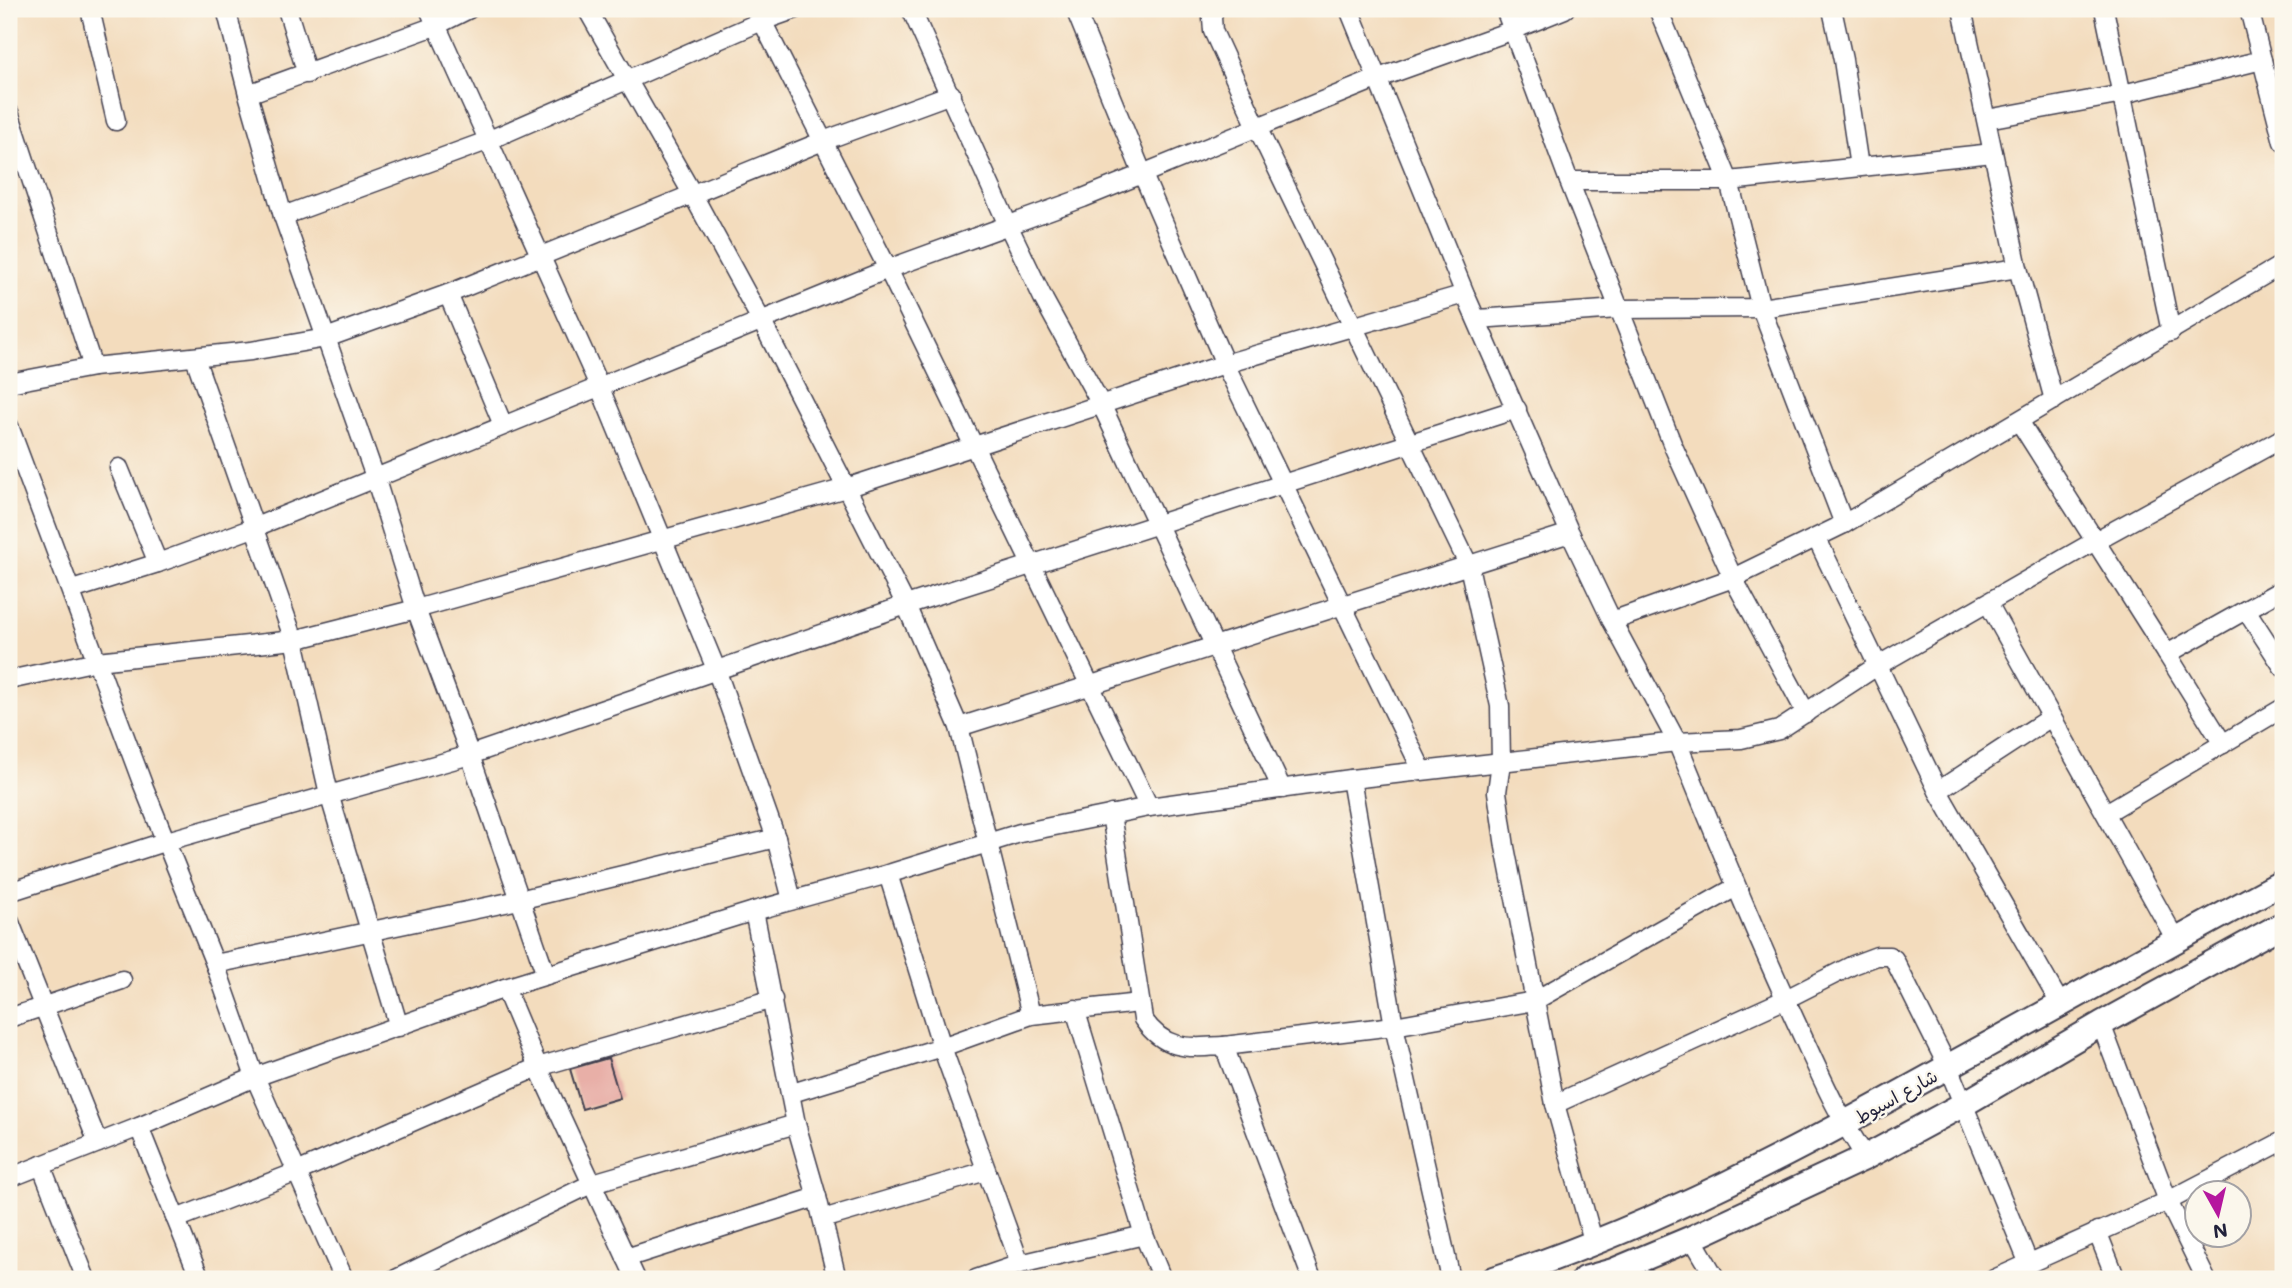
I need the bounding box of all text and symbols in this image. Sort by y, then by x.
street label: شارع اسيوط [1850,1063,1942,1129]
north arrow [2184,1180,2254,1250]
text: N [2212,1218,2229,1245]

